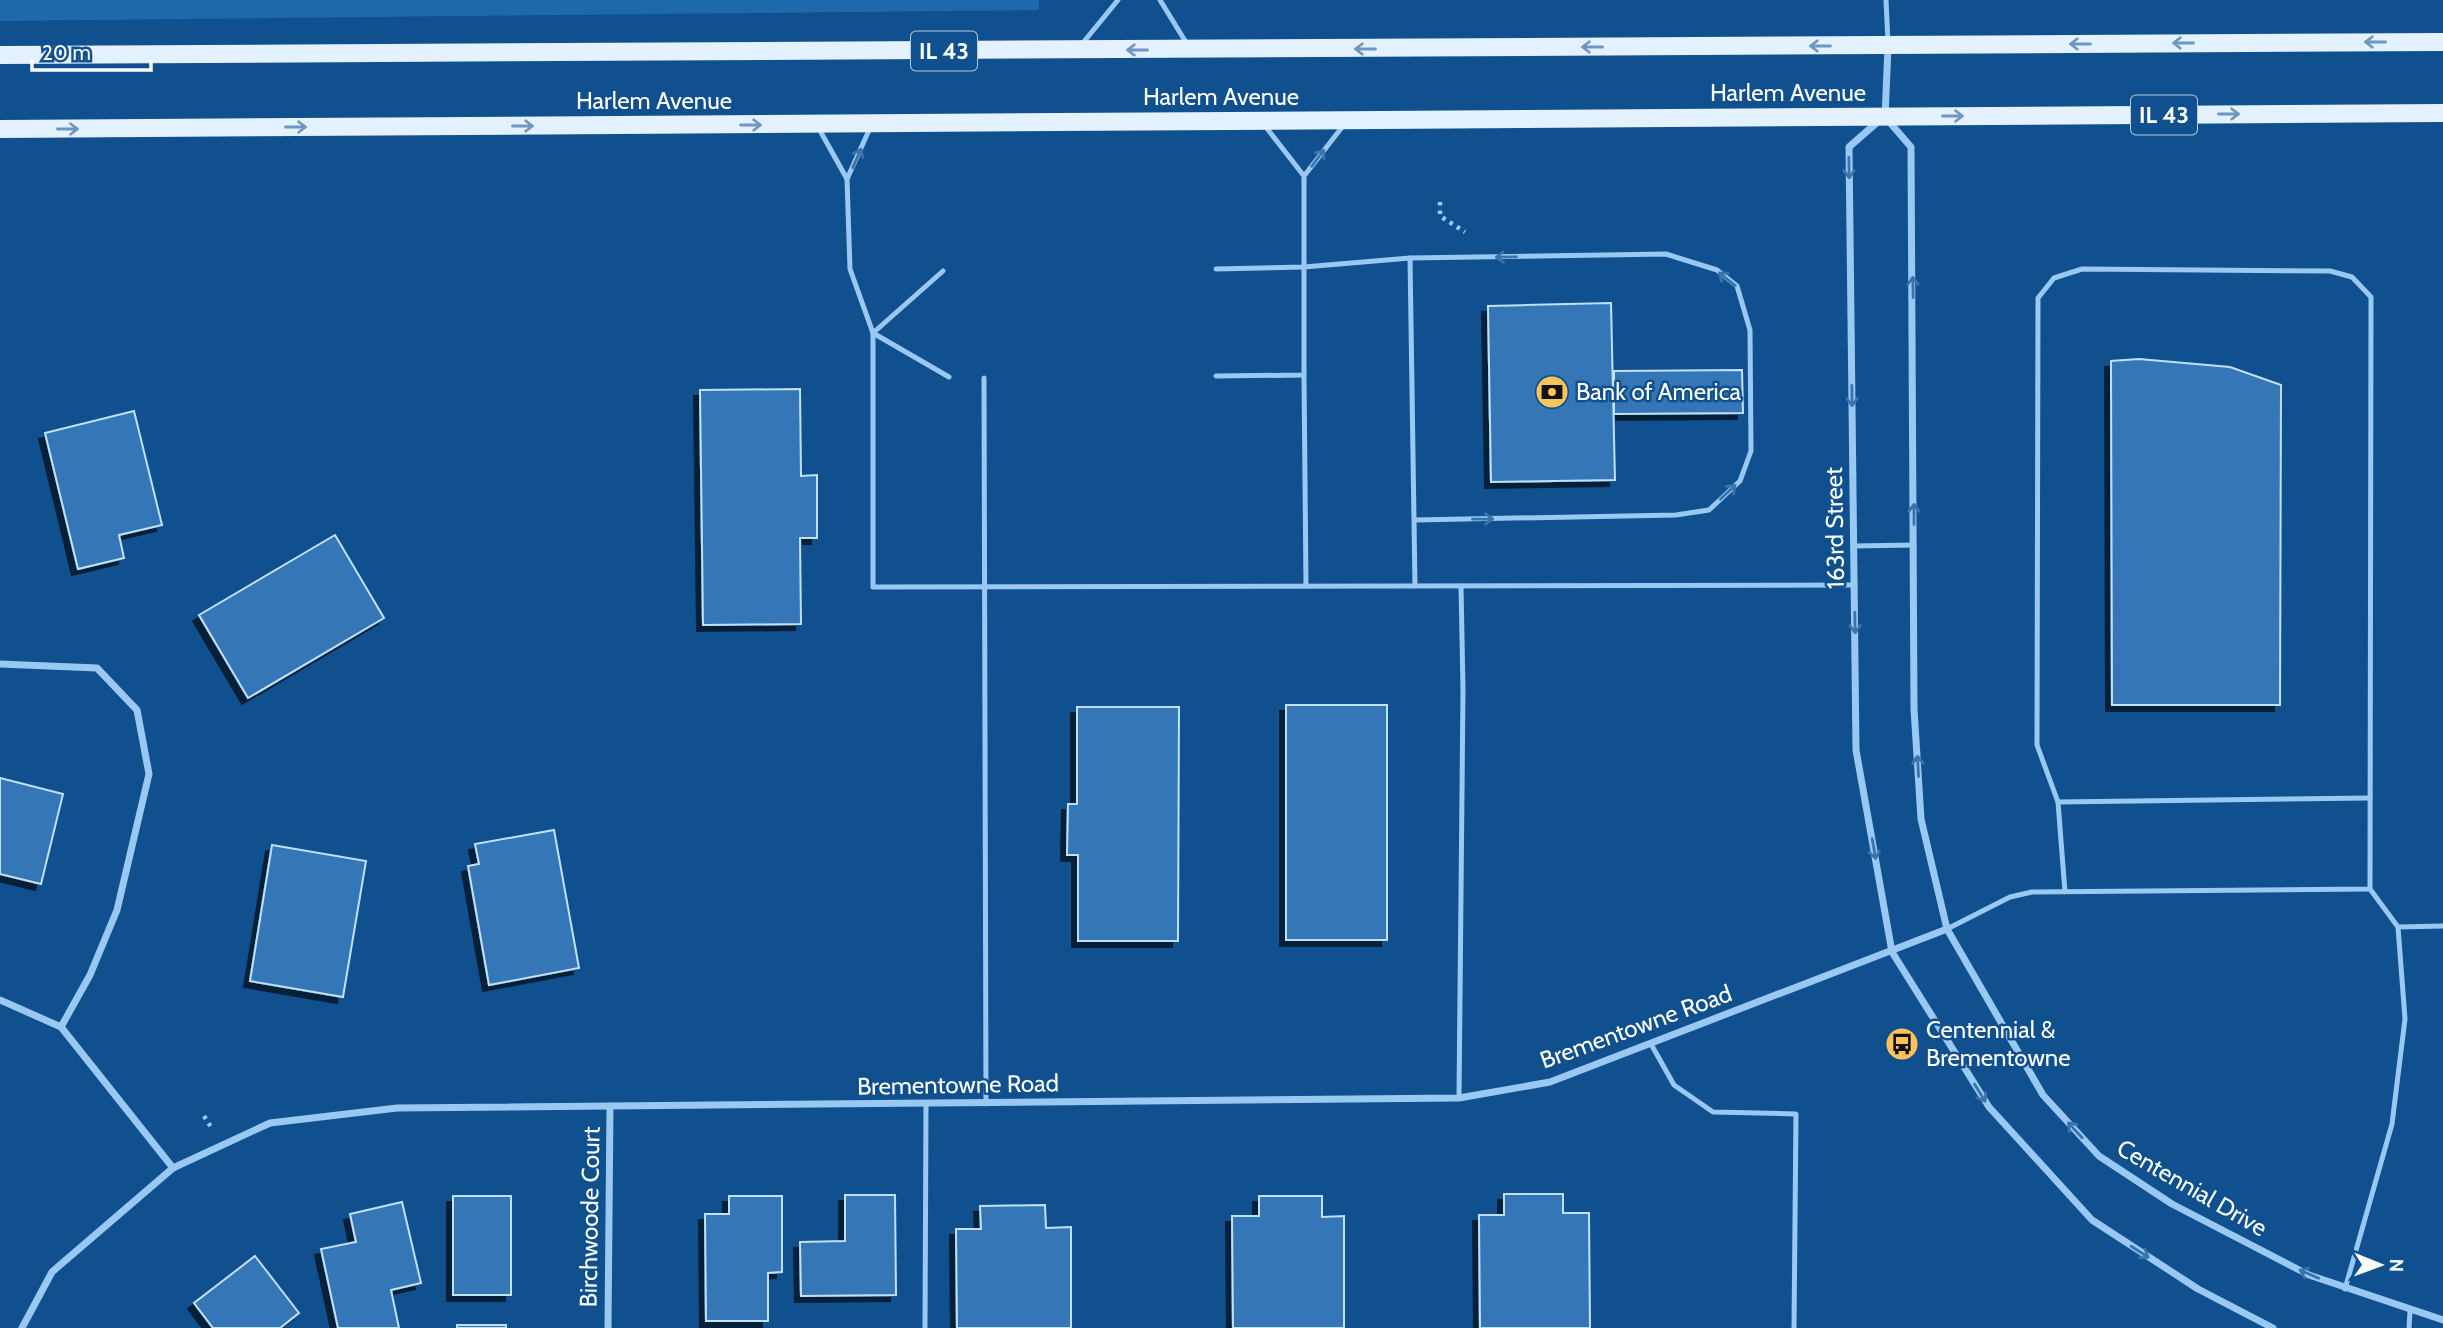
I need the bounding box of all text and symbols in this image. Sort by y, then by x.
scale bar [32,28,150,72]
road number: IL 43 [911,32,977,70]
one-way arrow [2364,35,2387,49]
one-way arrow [2172,36,2195,50]
one-way arrow [2069,37,2092,51]
one-way arrow [1808,39,1831,53]
text: 20 m [42,40,91,65]
one-way arrow [1581,40,1604,54]
one-way arrow [1353,42,1376,55]
one-way arrow [1126,43,1149,57]
street label: Harlem Avenue [1710,78,1866,107]
street label: Harlem Avenue [1143,82,1299,111]
street label: Harlem Avenue [576,86,732,115]
road number: IL 43 [2131,96,2197,134]
one-way arrow [2218,107,2241,121]
one-way arrow [1941,109,1964,123]
one-way arrow [739,118,762,131]
one-way arrow [511,119,534,133]
one-way arrow [284,121,307,134]
one-way arrow [56,122,79,136]
one-way arrow [850,148,864,169]
one-way arrow [1311,149,1326,168]
one-way arrow [1842,156,1856,179]
one-way arrow [1494,250,1517,263]
one-way arrow [1719,271,1737,286]
one-way arrow [1906,275,1919,298]
bank icon: Bank of America [1533,373,1571,411]
place label: Bank of America [1576,377,1742,406]
one-way arrow [1845,384,1859,407]
street label: 163rd Street [1819,467,1850,589]
one-way arrow [1719,484,1736,501]
one-way arrow [1907,503,1921,526]
one-way arrow [1471,512,1494,525]
one-way arrow [1848,611,1862,634]
one-way arrow [1911,755,1924,778]
one-way arrow [1868,837,1881,860]
street label: Brementowne Road [1536,978,1736,1075]
place label: Centennial & Brementowne [1926,1015,2070,1072]
bus stop icon: Centennial & Brementowne [1883,1025,1921,1063]
street label: Brementowne Road [857,1068,1059,1101]
one-way arrow [1973,1083,1988,1102]
one-way arrow [2067,1121,2083,1139]
street label: Birchwoode Court [573,1126,606,1308]
street label: Centennial Drive [2112,1133,2272,1242]
north arrow [2345,1230,2415,1300]
one-way arrow [2130,1245,2150,1259]
text: N [2385,1258,2408,1272]
one-way arrow [2299,1267,2320,1280]

